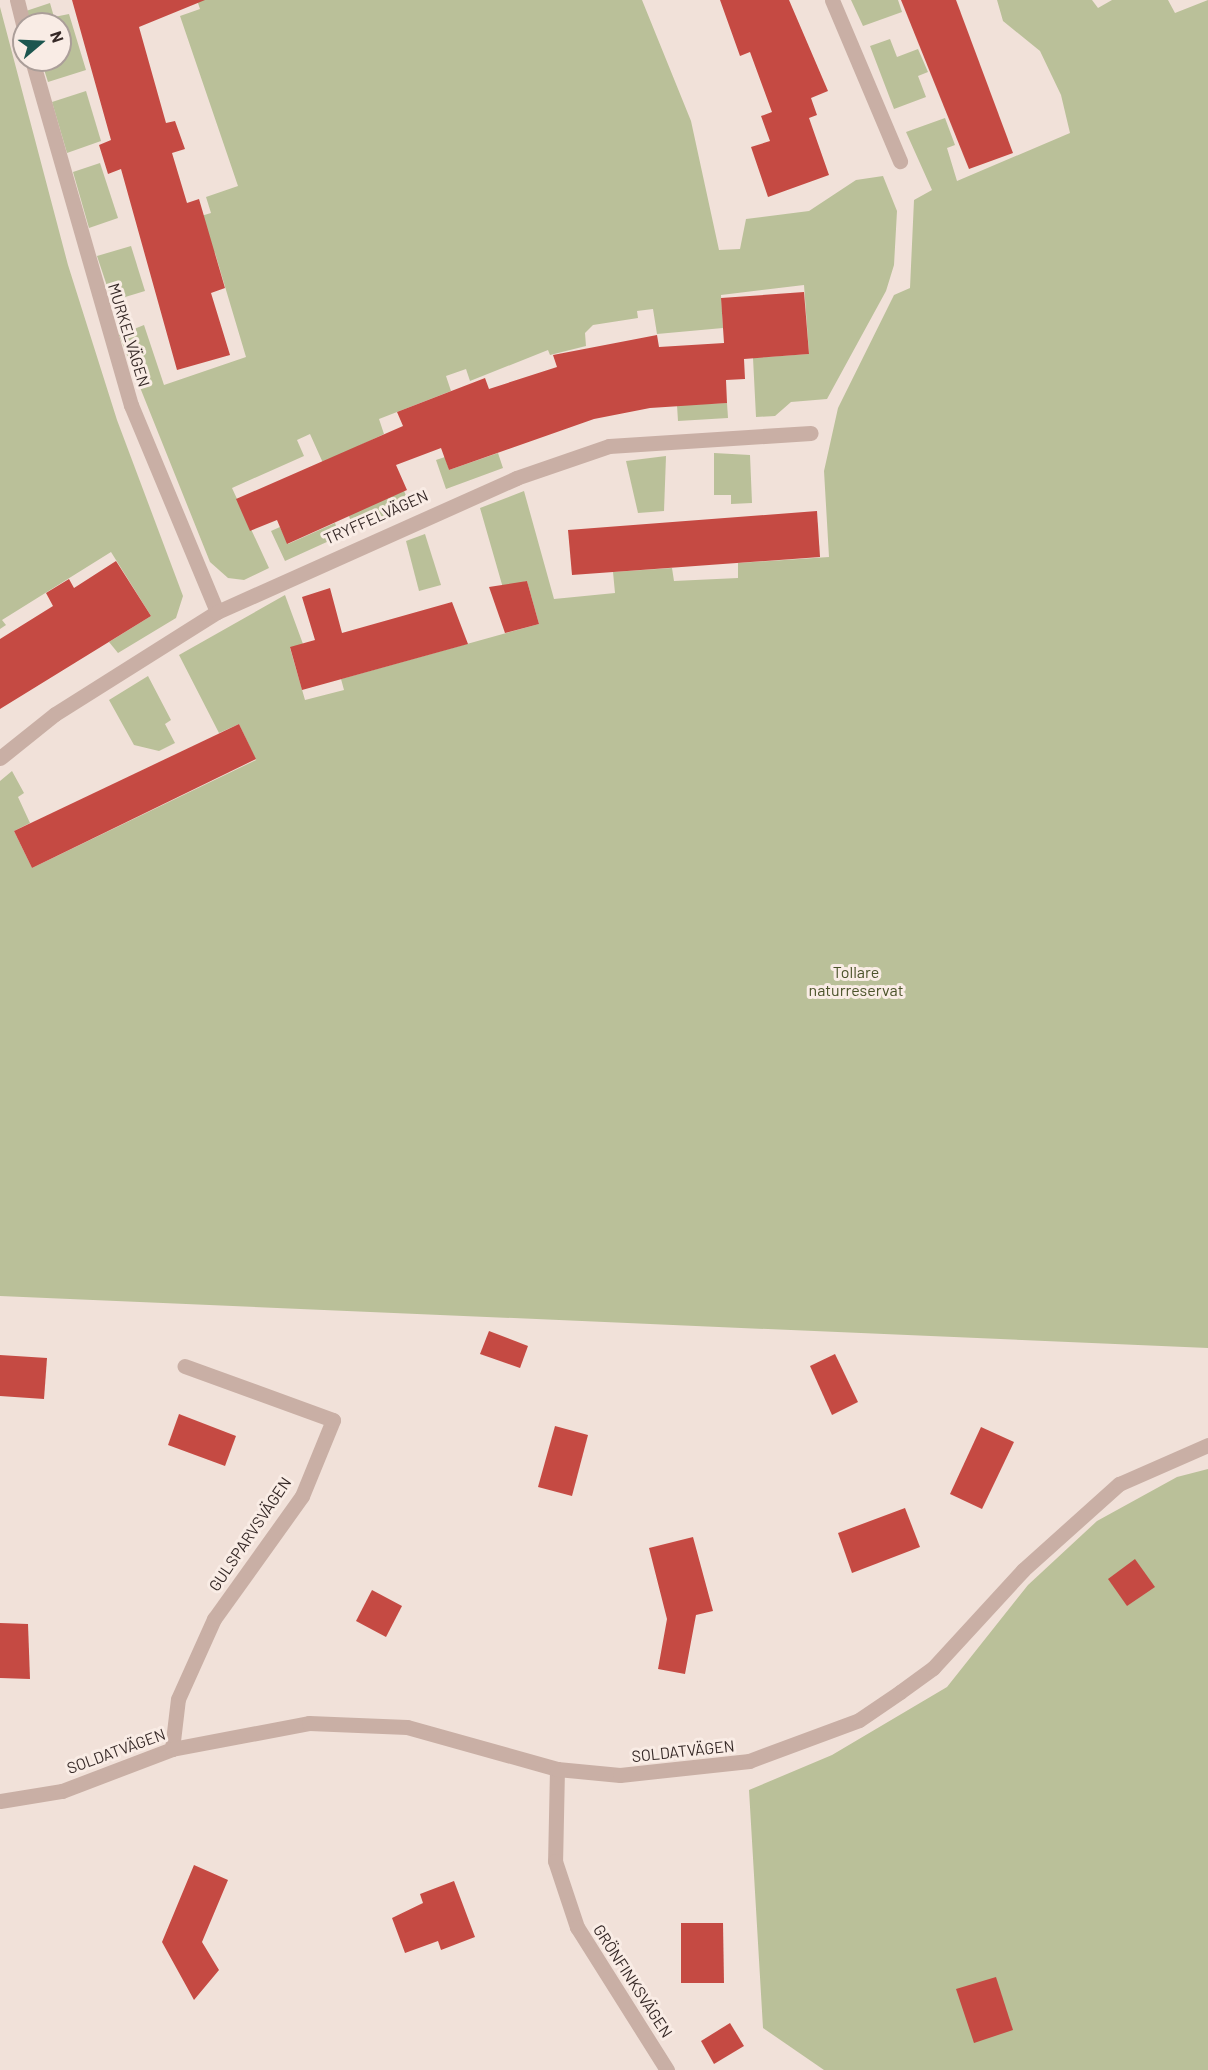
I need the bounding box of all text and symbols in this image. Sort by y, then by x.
north arrow [12,12,72,72]
text: N [47,28,68,45]
street label: MURKELVÄGEN [104,281,154,389]
street label: TRYFFELVÄGEN [321,485,431,549]
park label: Tollare naturreservat [809,962,903,1000]
street label: GULSPARVSVÄGEN [205,1473,295,1595]
street label: SOLDATVÄGEN [64,1724,168,1778]
street label: SOLDATVÄGEN [631,1736,735,1766]
street label: GRÖNFINKSVÄGEN [589,1921,677,2041]

